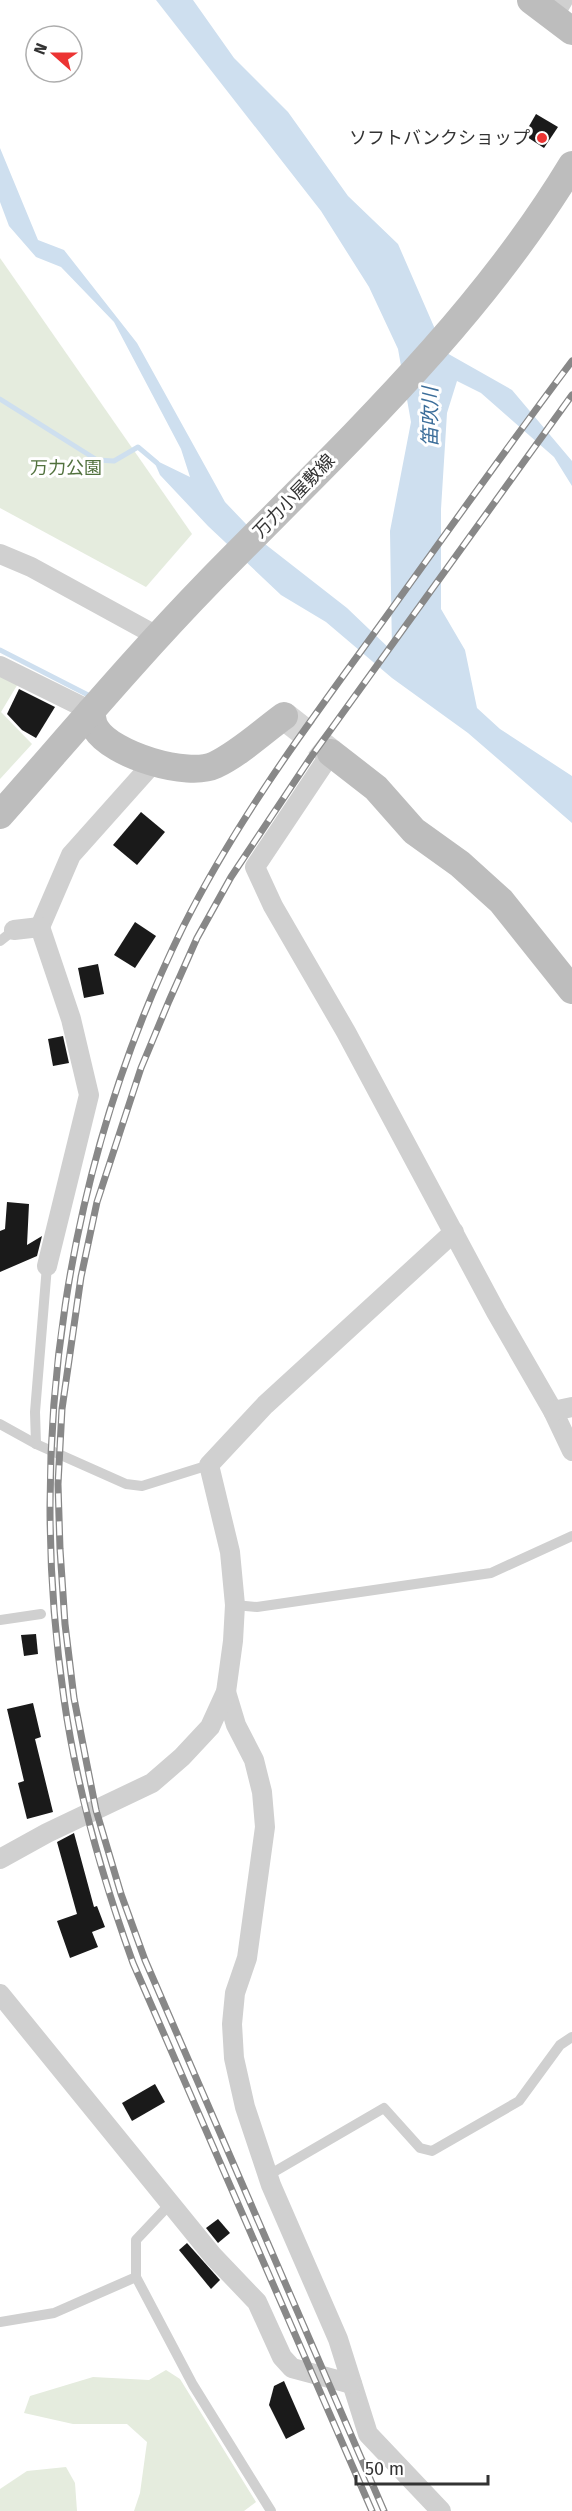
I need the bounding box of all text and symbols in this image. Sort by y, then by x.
north arrow [24,24,84,84]
text: N [30,40,51,57]
place label: ソフトバンクショップ [349,127,530,149]
marker: ソフトバンクショップ [535,131,549,145]
water label: 笛吹川 [418,385,442,447]
street label: 万力小屋敷線 [249,450,339,542]
park label: 万力公園 [30,457,102,479]
scale bar [356,2448,488,2486]
text: 50 m [365,2458,404,2480]

